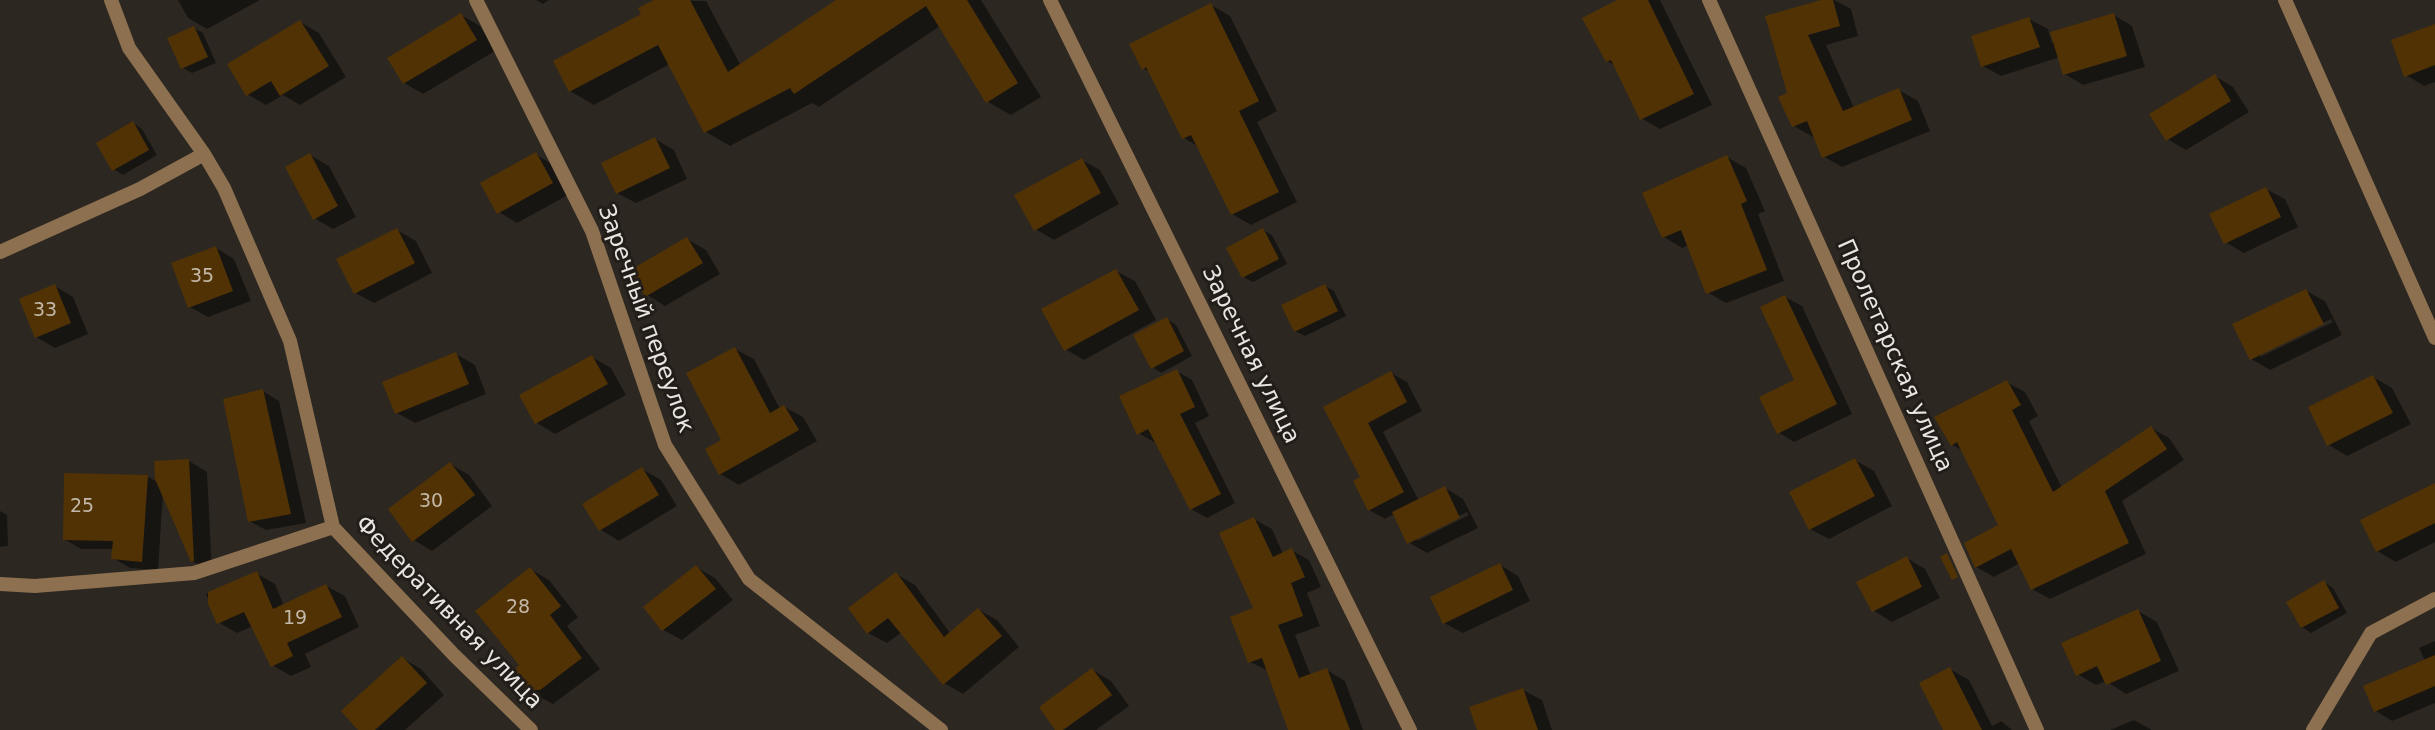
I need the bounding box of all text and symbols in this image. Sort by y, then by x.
street label: Заречный переулок [591,201,699,437]
street label: Пролетарская улица [1830,235,1958,477]
street label: Заречная улица [1195,262,1305,448]
house number: 35 [190,266,214,288]
house number: 33 [33,300,57,322]
house number: 30 [419,491,443,513]
house number: 25 [70,496,94,518]
street label: Федеративная улица [349,511,547,715]
house number: 28 [506,597,530,619]
house number: 19 [283,608,307,630]

